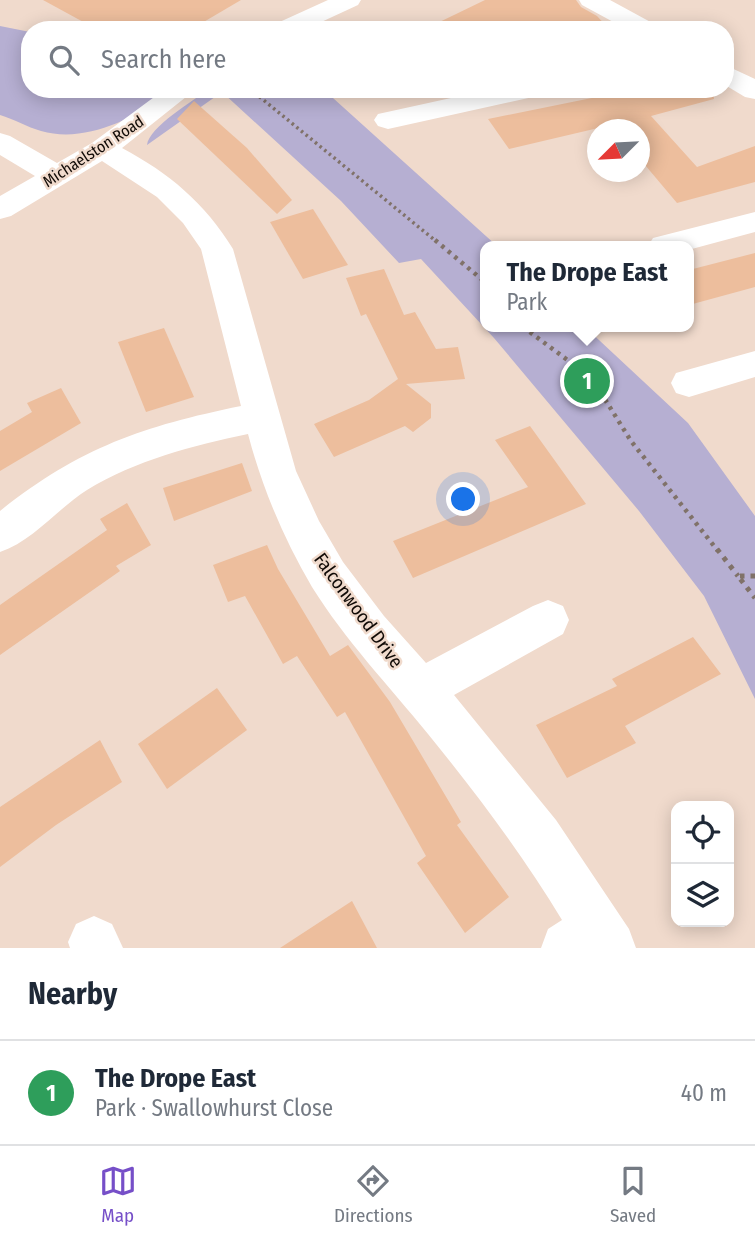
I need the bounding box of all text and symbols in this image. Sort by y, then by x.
search box [21,21,734,98]
icon: search [45,41,83,79]
text: Search here [101,44,226,75]
street label: Michaelston Road [39,112,147,191]
north arrow [587,119,650,182]
popup [480,241,694,332]
text: The Drope East [506,257,668,288]
text: Park [506,288,547,316]
pin: 1 [564,355,610,407]
your location [446,482,480,516]
street label: Falconwood Drive [309,548,408,672]
map controls [671,801,734,927]
button: locate [671,801,734,864]
button: layers [671,864,734,927]
text: Nearby [28,976,117,1012]
text: The Drope East [95,1063,256,1094]
text: 1 [46,1079,56,1107]
text: 40 m [681,1079,727,1107]
text: Park · Swallowhurst Close [95,1094,333,1122]
tab: Map [99,1162,137,1227]
tab: Directions [334,1162,413,1227]
tab: Saved [610,1162,656,1227]

